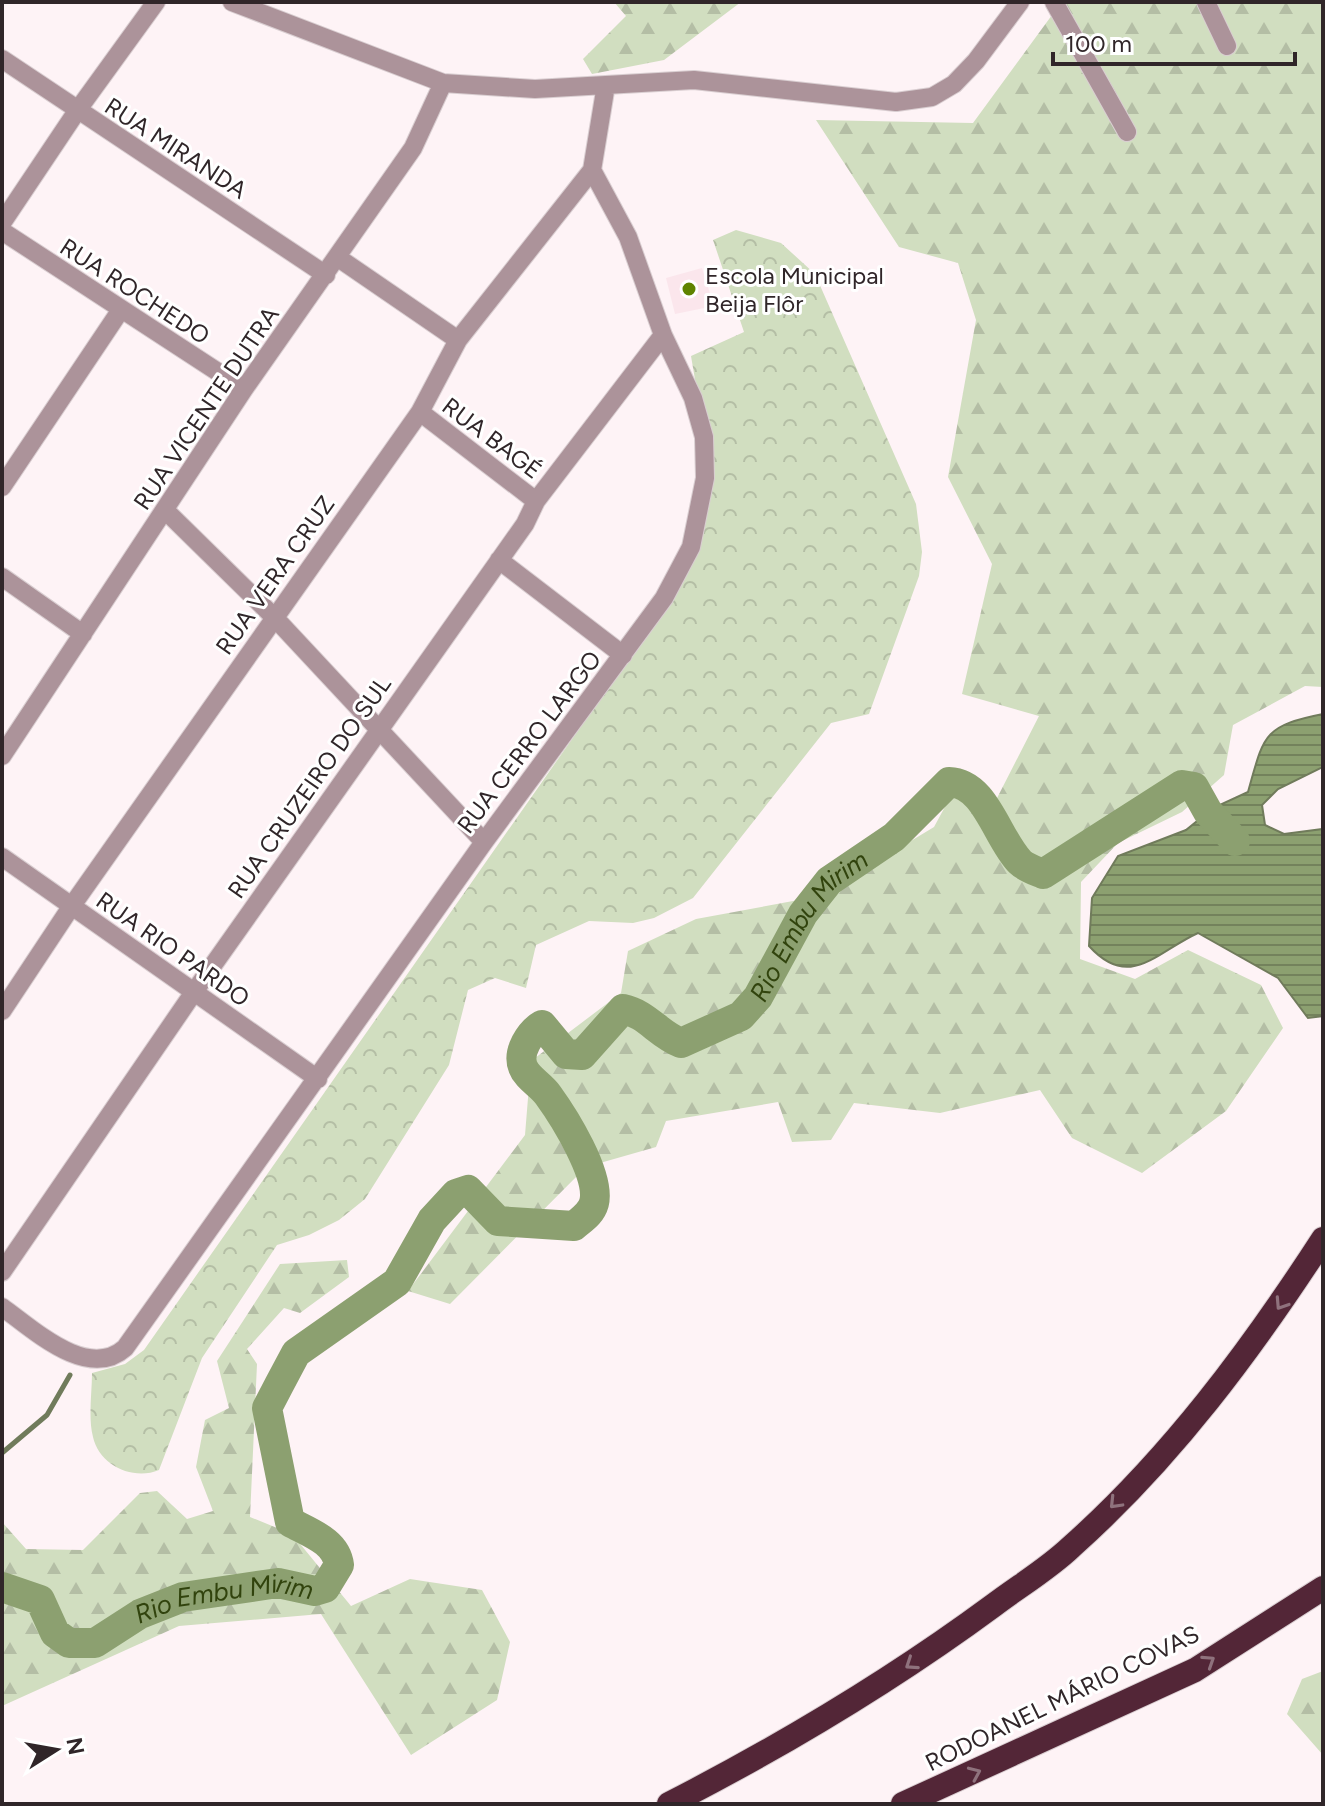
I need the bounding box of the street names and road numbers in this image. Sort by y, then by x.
street label: RUA MIRANDA [99,91,253,205]
street label: RUA ROCHEDO [55,232,215,350]
street label: RUA VICENTE DUTRA [127,300,285,515]
street label: RUA BAGÉ [437,391,547,485]
street label: RUA VERA CRUZ [210,490,340,660]
street label: RUA CERRO LARGO [451,645,607,839]
street label: RUA CRUZEIRO DO SUL [221,670,397,904]
street label: RUA RIO PARDO [91,885,255,1013]
street label: RODOANEL MÁRIO COVAS [920,1619,1204,1777]

